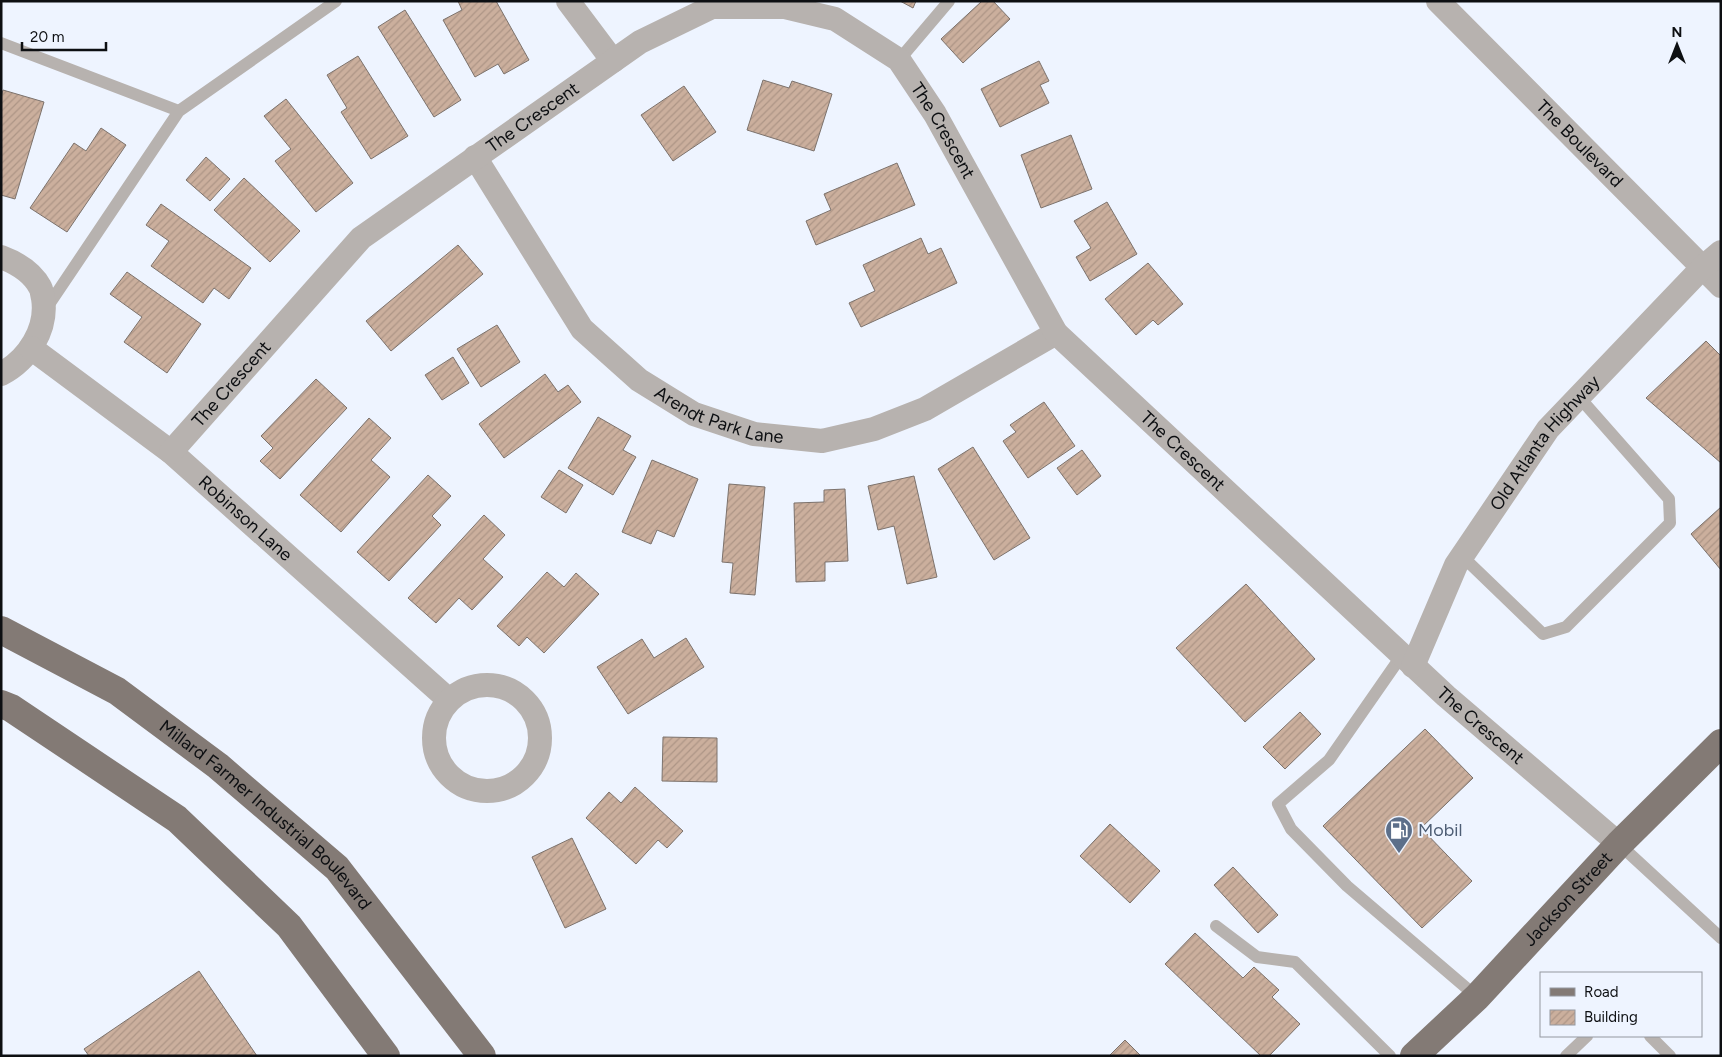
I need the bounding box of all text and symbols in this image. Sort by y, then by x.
scale bar [22,20,106,52]
north arrow [1652,20,1702,70]
text: N [1672,24,1682,41]
text: 20 m [30,28,64,46]
street label: The Crescent [482,77,583,157]
street label: The Crescent [906,78,980,183]
street label: The Boulevard [1532,95,1628,192]
street label: The Crescent [187,336,276,432]
street label: Old Atlanta Highway [1485,370,1605,515]
street label: Arendt Park Lane [651,381,785,448]
street label: The Crescent [1136,406,1230,496]
street label: Robinson Lane [194,471,297,566]
street label: The Crescent [1432,682,1529,769]
street label: Millard Farmer Industrial Boulevard [155,715,376,914]
fuel station icon: Mobil [1384,815,1414,854]
place label: Mobil [1418,819,1462,841]
street label: Jackson Street [1519,847,1617,951]
legend [1540,972,1702,1037]
text: Road [1584,983,1619,1001]
text: Building [1584,1008,1638,1026]

